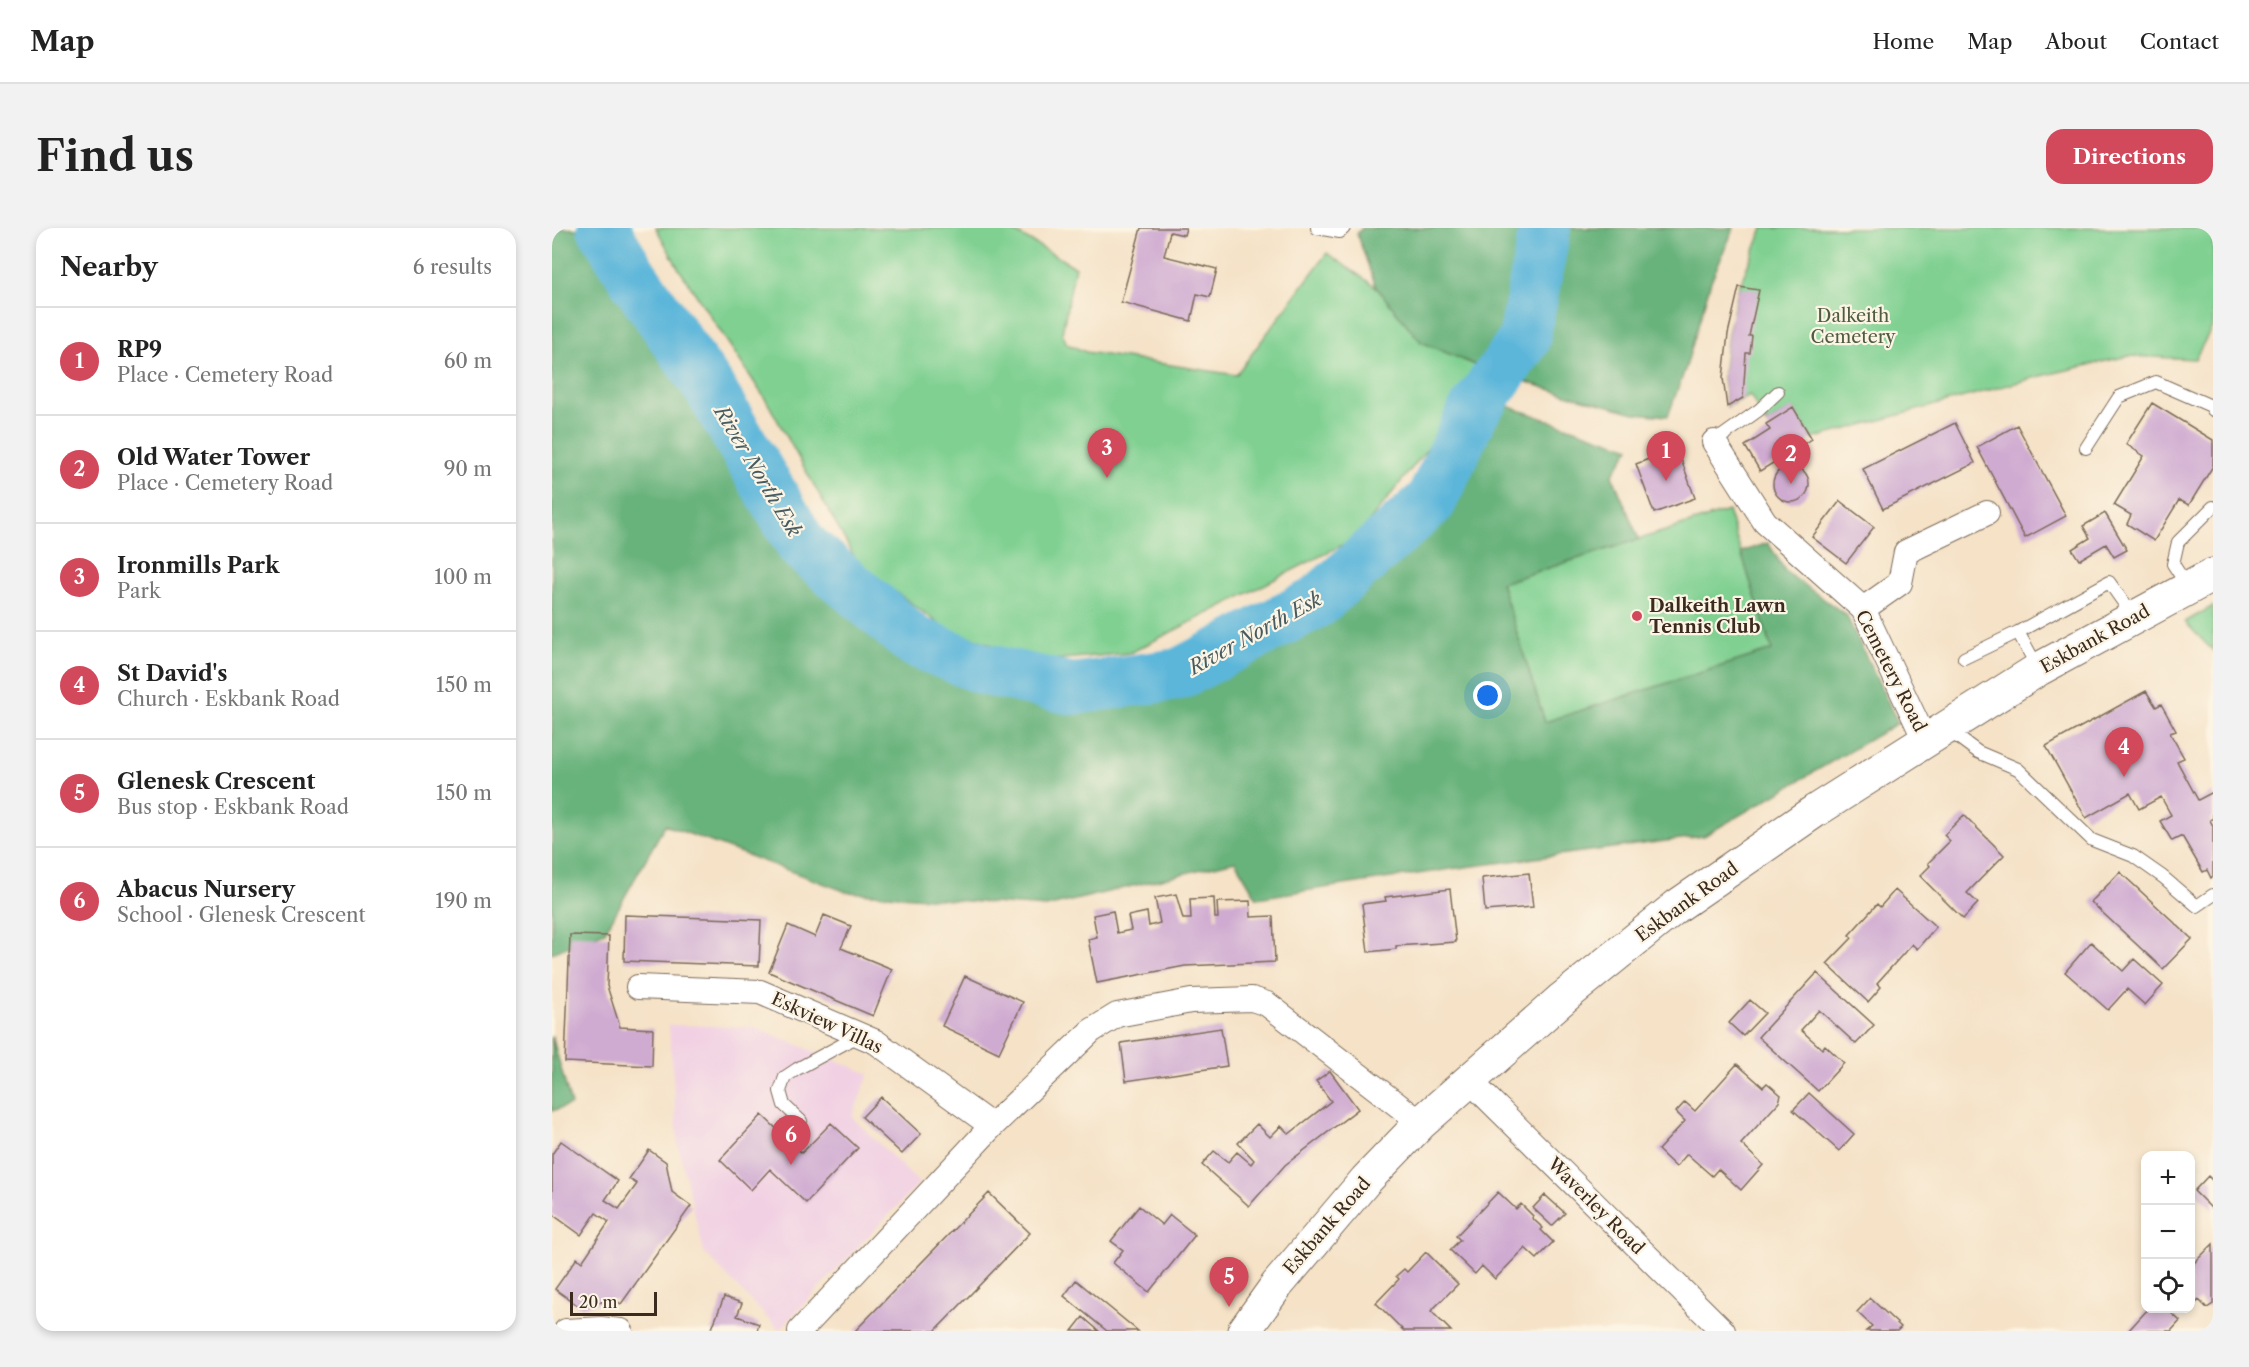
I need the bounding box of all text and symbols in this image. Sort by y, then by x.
text: Map [30,24,94,58]
text: Home [1873,29,1934,54]
text: Map [1967,29,2012,54]
text: About [2045,29,2107,54]
text: Contact [2140,29,2219,54]
button: Directions [2046,129,2213,184]
text: Find us [36,130,194,182]
text: Nearby [60,251,158,283]
text: 6 results [413,255,492,279]
park label: Dalkeith Cemetery [1811,305,1896,348]
text: RP9 [117,336,162,363]
text: 1 [75,349,84,373]
text: 60 m [444,349,492,373]
text: Place · Cemetery Road [117,363,333,387]
water label: River North Esk [708,399,807,541]
pin: 3 [1088,428,1126,478]
pin: 1 [1646,432,1686,481]
pin: 2 [1772,434,1810,484]
text: Old Water Tower [117,444,310,471]
text: 2 [74,457,85,481]
text: 90 m [444,457,492,481]
text: Place · Cemetery Road [117,471,333,495]
text: Ironmills Park [117,552,279,579]
text: 3 [74,565,85,589]
text: 100 m [434,565,492,589]
text: Park [117,579,160,603]
water label: River North Esk [1182,586,1326,680]
place label: Dalkeith Lawn Tennis Club [1649,595,1786,638]
street label: Eskbank Road [2036,600,2154,678]
street label: Cemetery Road [1851,606,1931,736]
marker: Dalkeith Lawn Tennis Club [1630,609,1644,623]
text: St David's [117,660,227,687]
text: 4 [74,673,85,697]
text: 150 m [436,673,492,697]
your location [1473,681,1502,710]
text: Church · Eskbank Road [117,687,340,711]
pin: 4 [2104,728,2144,777]
text: Glenesk Crescent [117,768,315,795]
text: 5 [74,781,85,805]
text: 150 m [436,781,492,805]
text: Bus stop · Eskbank Road [117,795,349,819]
street label: Eskbank Road [1631,857,1743,947]
text: Abacus Nursery [117,876,295,903]
text: 6 [74,889,85,913]
text: 190 m [435,889,492,913]
text: School · Glenesk Crescent [117,903,366,927]
street label: Eskview Villas [768,988,886,1058]
pin: 6 [772,1116,810,1165]
map controls [2141,1151,2195,1313]
button: + [2141,1151,2195,1205]
street label: Waverley Road [1542,1152,1649,1259]
street label: Eskbank Road [1279,1173,1375,1279]
button: − [2141,1205,2195,1259]
pin: 5 [1210,1258,1248,1307]
button: locate [2141,1259,2195,1313]
scale bar [570,1289,657,1316]
text: 20 m [579,1292,618,1312]

